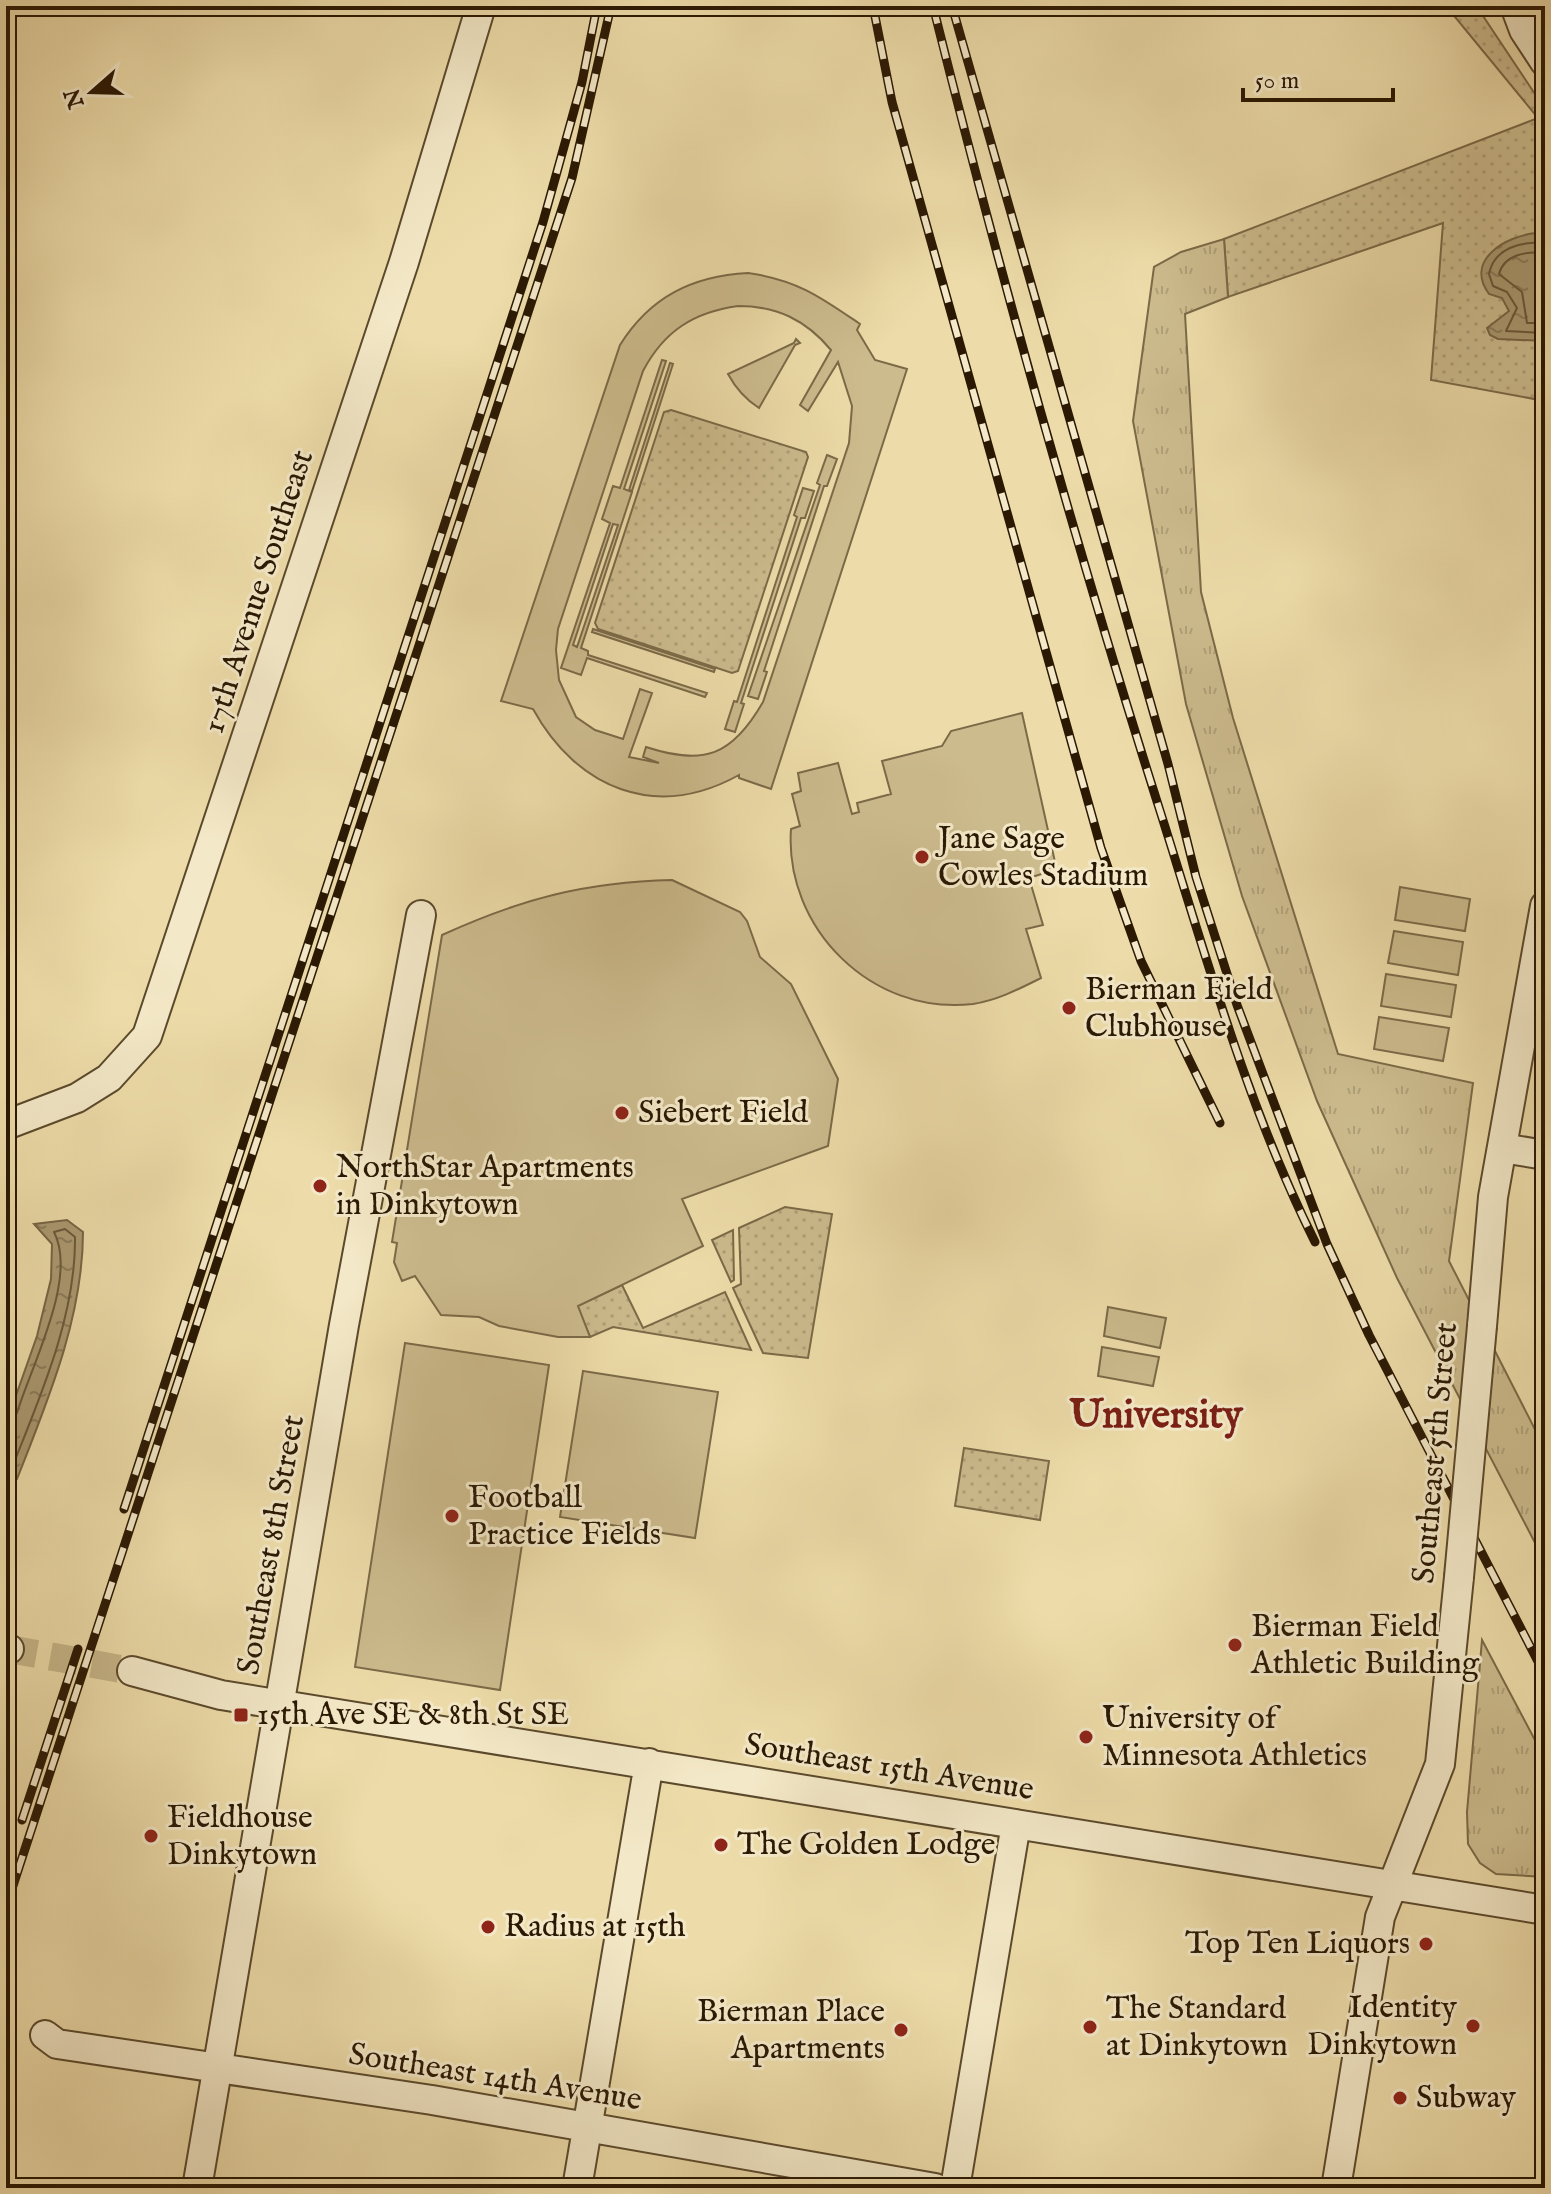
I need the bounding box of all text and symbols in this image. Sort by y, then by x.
north arrow [52,52,132,132]
scale bar [1243,52,1393,102]
text: 50 m [1255,66,1299,97]
text: N [59,84,92,113]
street label: 17th Avenue Southeast [194,445,324,739]
place label: Jane Sage Cowles Stadium [935,819,1148,897]
marker: Jane Sage Cowles Stadium [913,848,931,866]
place label: Bierman Field Clubhouse [1085,970,1274,1048]
marker: Bierman Field Clubhouse [1060,999,1078,1017]
place label: Siebert Field [638,1093,809,1134]
marker: Siebert Field [613,1104,631,1122]
place label: NorthStar Apartments in Dinkytown [336,1148,634,1226]
marker: NorthStar Apartments in Dinkytown [311,1177,329,1195]
street label: Southeast 5th Street [1404,1321,1468,1585]
district label: University [1069,1391,1244,1442]
street label: Southeast 8th Street [229,1412,315,1678]
place label: Football Practice Fields [468,1478,661,1556]
marker: Football Practice Fields [443,1507,461,1525]
place label: Bierman Field Athletic Building [1250,1607,1480,1685]
marker: Bierman Field Athletic Building [1226,1636,1244,1654]
place label: 15th Ave SE & 8th St SE [257,1695,569,1736]
place label: University of Minnesota Athletics [1102,1699,1367,1777]
marker: 15th Ave SE & 8th St SE [232,1706,250,1724]
street label: Southeast 15th Avenue [742,1725,1036,1811]
marker: University of Minnesota Athletics [1077,1728,1095,1746]
place label: Fieldhouse Dinkytown [167,1798,317,1876]
place label: The Golden Lodge [737,1825,995,1866]
marker: Fieldhouse Dinkytown [142,1827,160,1845]
marker: The Golden Lodge [712,1836,730,1854]
place label: Radius at 15th [504,1907,686,1948]
marker: Radius at 15th [479,1918,497,1936]
place label: Top Ten Liquors [1185,1924,1410,1965]
marker: Top Ten Liquors [1417,1935,1435,1953]
place label: Identity Dinkytown [1307,1988,1457,2066]
place label: The Standard at Dinkytown [1106,1989,1288,2067]
place label: Bierman Place Apartments [697,1992,885,2070]
marker: Identity Dinkytown [1464,2017,1482,2035]
marker: The Standard at Dinkytown [1081,2018,1099,2036]
marker: Bierman Place Apartments [892,2021,910,2039]
street label: Southeast 14th Avenue [346,2035,644,2121]
place label: Subway [1416,2078,1516,2119]
marker: Subway [1391,2089,1409,2107]

